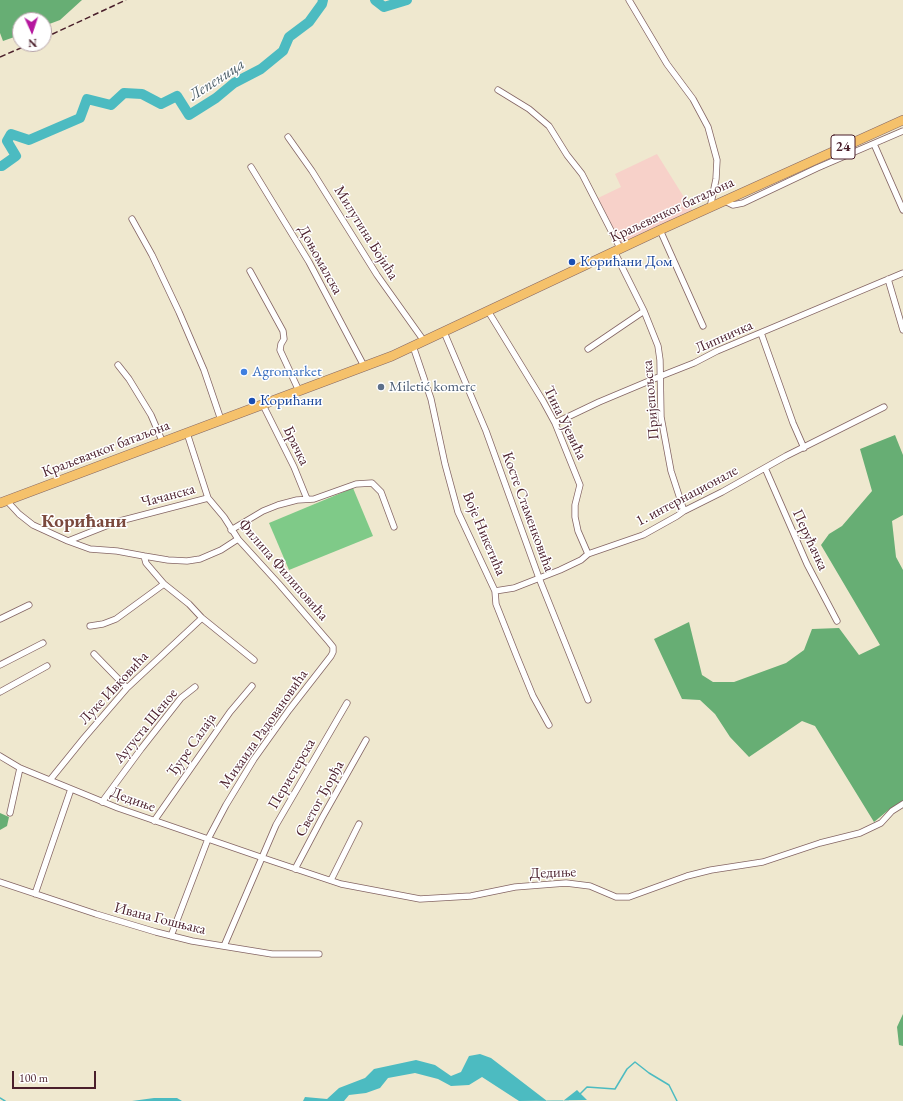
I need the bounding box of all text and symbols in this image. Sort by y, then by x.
north arrow [12,12,52,52]
text: N [28,36,37,50]
water label: Лепеница [185,55,249,105]
road number: 24 [831,135,855,159]
street label: Краљевачког батаљона [607,173,737,247]
street label: Милутина Бојића [330,183,402,283]
street label: Доњомалска [294,222,346,298]
place label: Корићани Дом [580,253,672,271]
marker: Корићани Дом [567,257,577,267]
street label: Липничка [692,316,756,358]
street label: Пријепољска [639,359,663,441]
place label: Agromarket [252,363,322,381]
marker: Agromarket [239,367,249,377]
place label: Miletić komerc [389,378,476,396]
marker: Miletić komerc [376,382,386,392]
street label: Тина Ујевића [539,383,591,463]
place label: Корићани [260,392,322,410]
marker: Корићани [247,396,257,406]
street label: Краљевачког батаљона [40,416,172,482]
street label: Брачка [279,423,313,469]
street label: Косте Стаменковића [498,450,558,574]
street label: 1. интернационале [633,462,741,530]
street label: Чачанска [139,480,197,512]
street label: Воје Никетића [458,489,510,579]
street label: Перућачка [788,507,832,573]
district label: Корићани [41,511,127,533]
street label: Филипа Филиповића [234,516,332,624]
street label: Луке Ивковића [75,648,153,728]
street label: Михаила Радовановића [216,666,312,792]
street label: Аугуста Шеное [110,685,182,767]
street label: Ђуре Салаја [164,710,220,780]
street label: Перистерска [265,735,319,813]
street label: Светог Ђорђа [292,758,348,840]
street label: Дедиње [108,784,158,816]
street label: Дедиње [529,863,577,883]
street label: Ивана Гошњака [112,899,208,939]
scale bar [14,1063,98,1089]
text: 100 m [19,1070,48,1086]

